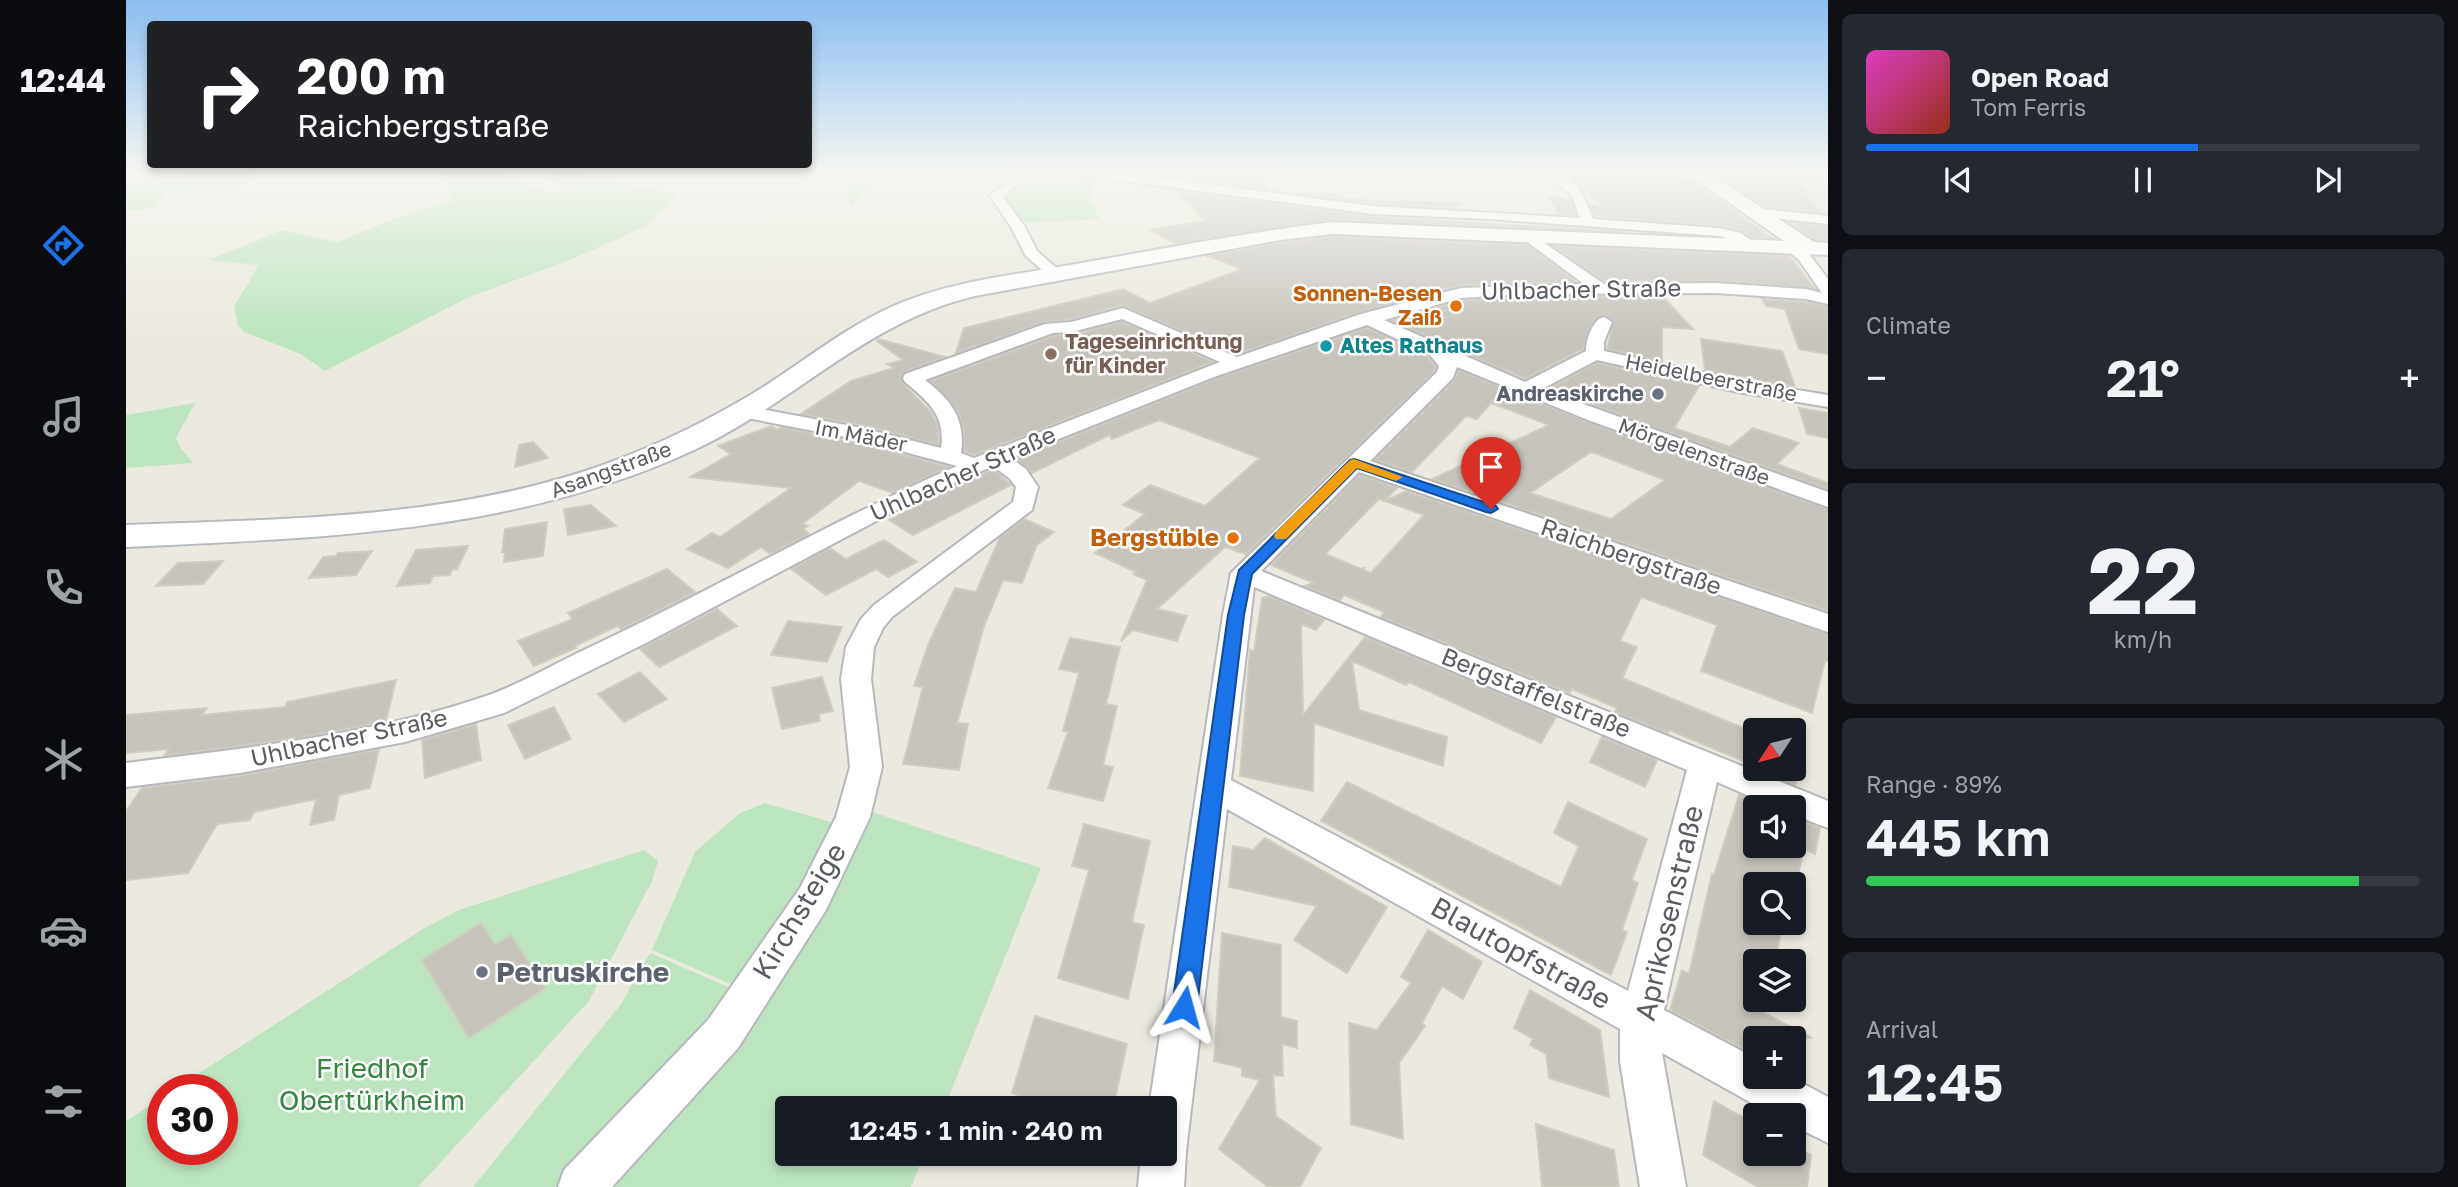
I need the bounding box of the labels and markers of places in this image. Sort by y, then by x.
place label: Sonnen-Besen Zaiß [1293,280,1442,330]
marker: Sonnen-Besen Zaiß [1448,298,1464,314]
place label: Tageseinrichtung für Kinder [1065,328,1242,378]
place label: Altes Rathaus [1340,332,1483,358]
marker: Altes Rathaus [1318,338,1334,354]
marker: Tageseinrichtung für Kinder [1043,346,1059,362]
place label: Andreaskirche [1496,380,1644,406]
marker: Andreaskirche [1650,386,1666,402]
pin [1461,437,1521,509]
place label: Bergstüble [1090,522,1219,551]
marker: Bergstüble [1225,530,1241,546]
place label: Petruskirche [496,955,669,988]
marker: Petruskirche [474,964,490,980]

